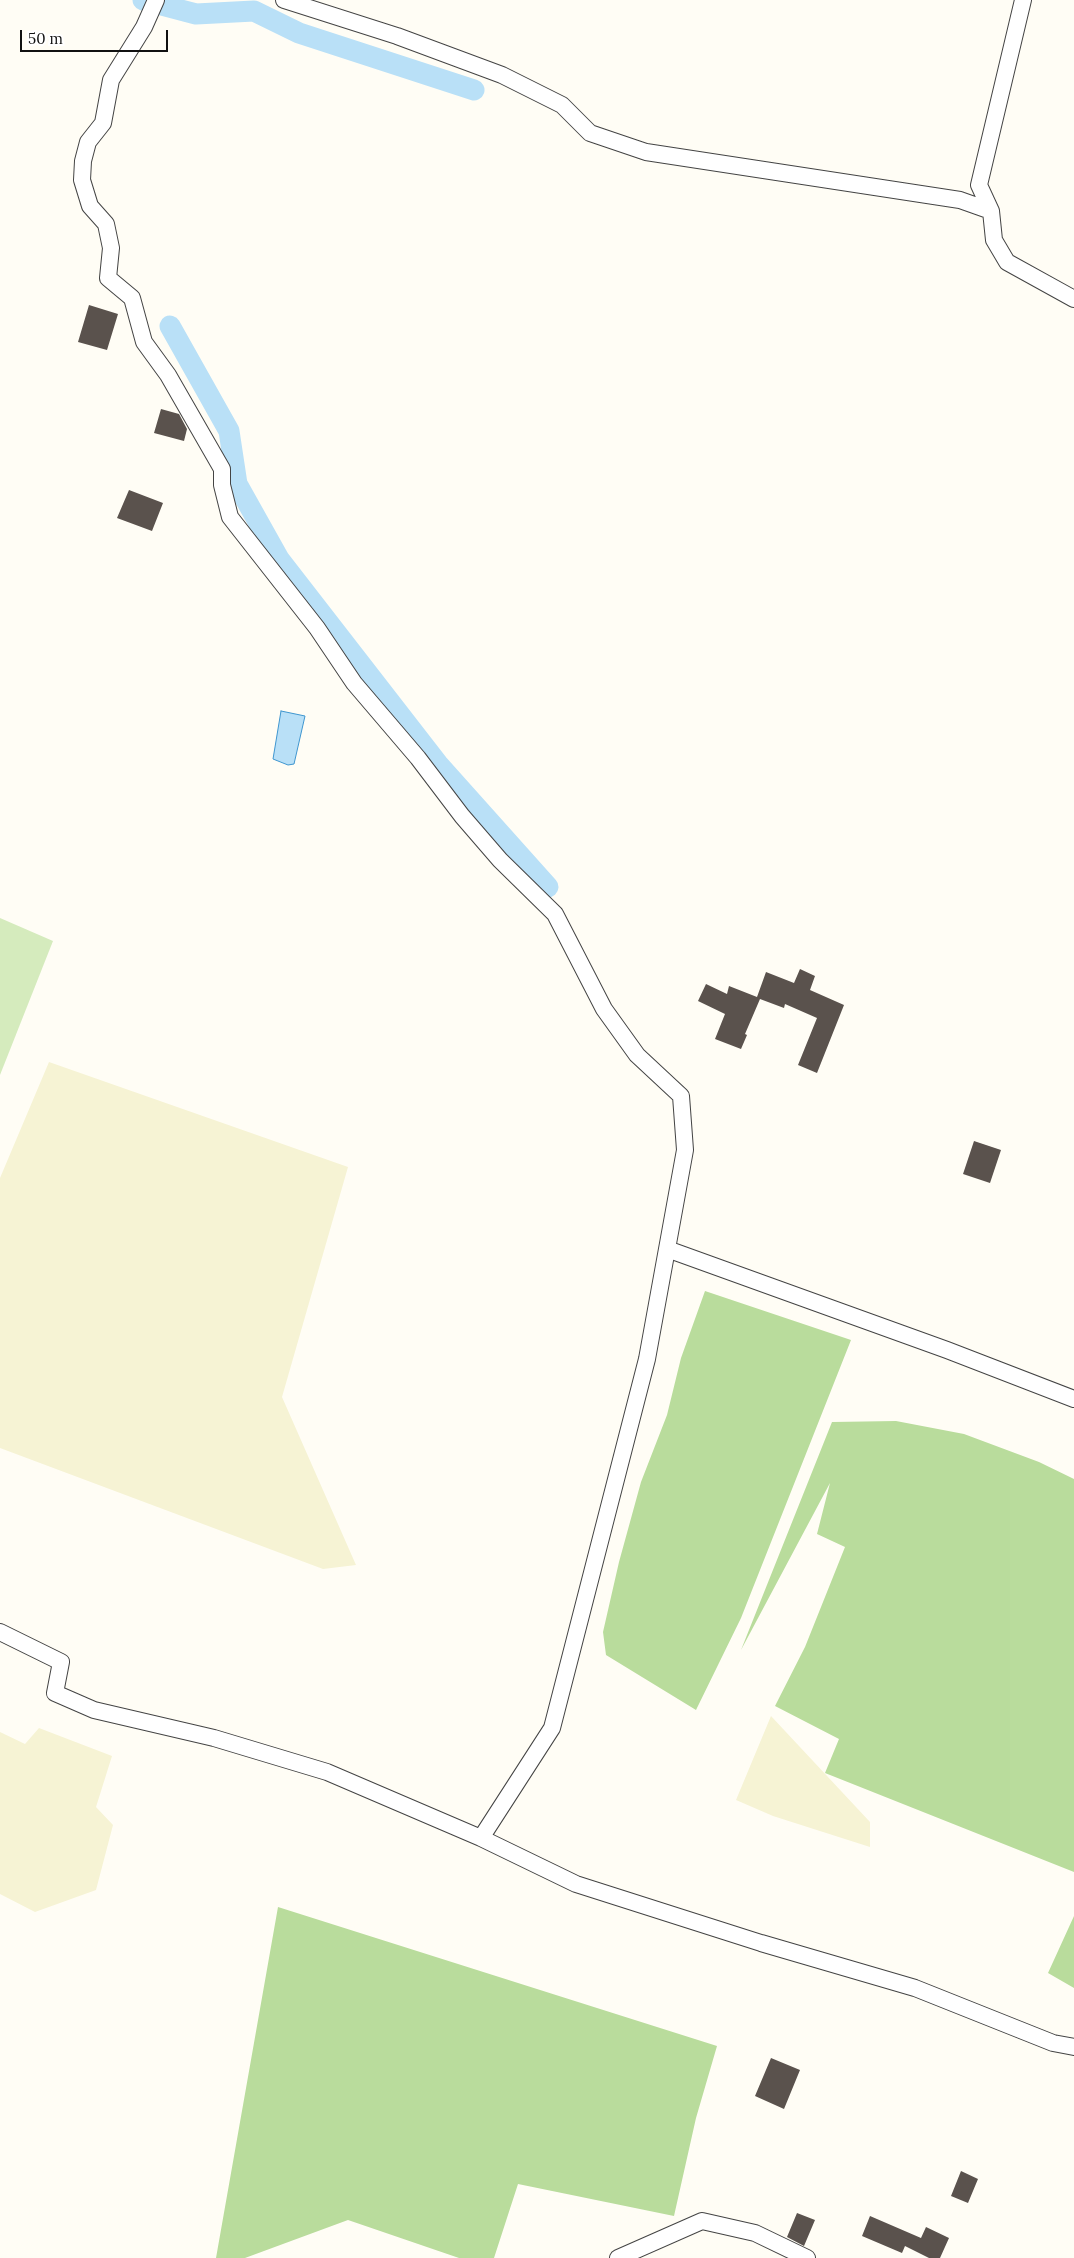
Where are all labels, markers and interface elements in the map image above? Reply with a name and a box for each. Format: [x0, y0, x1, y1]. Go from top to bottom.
scale bar [22, 20, 170, 52]
text: 50 m [28, 29, 63, 48]

